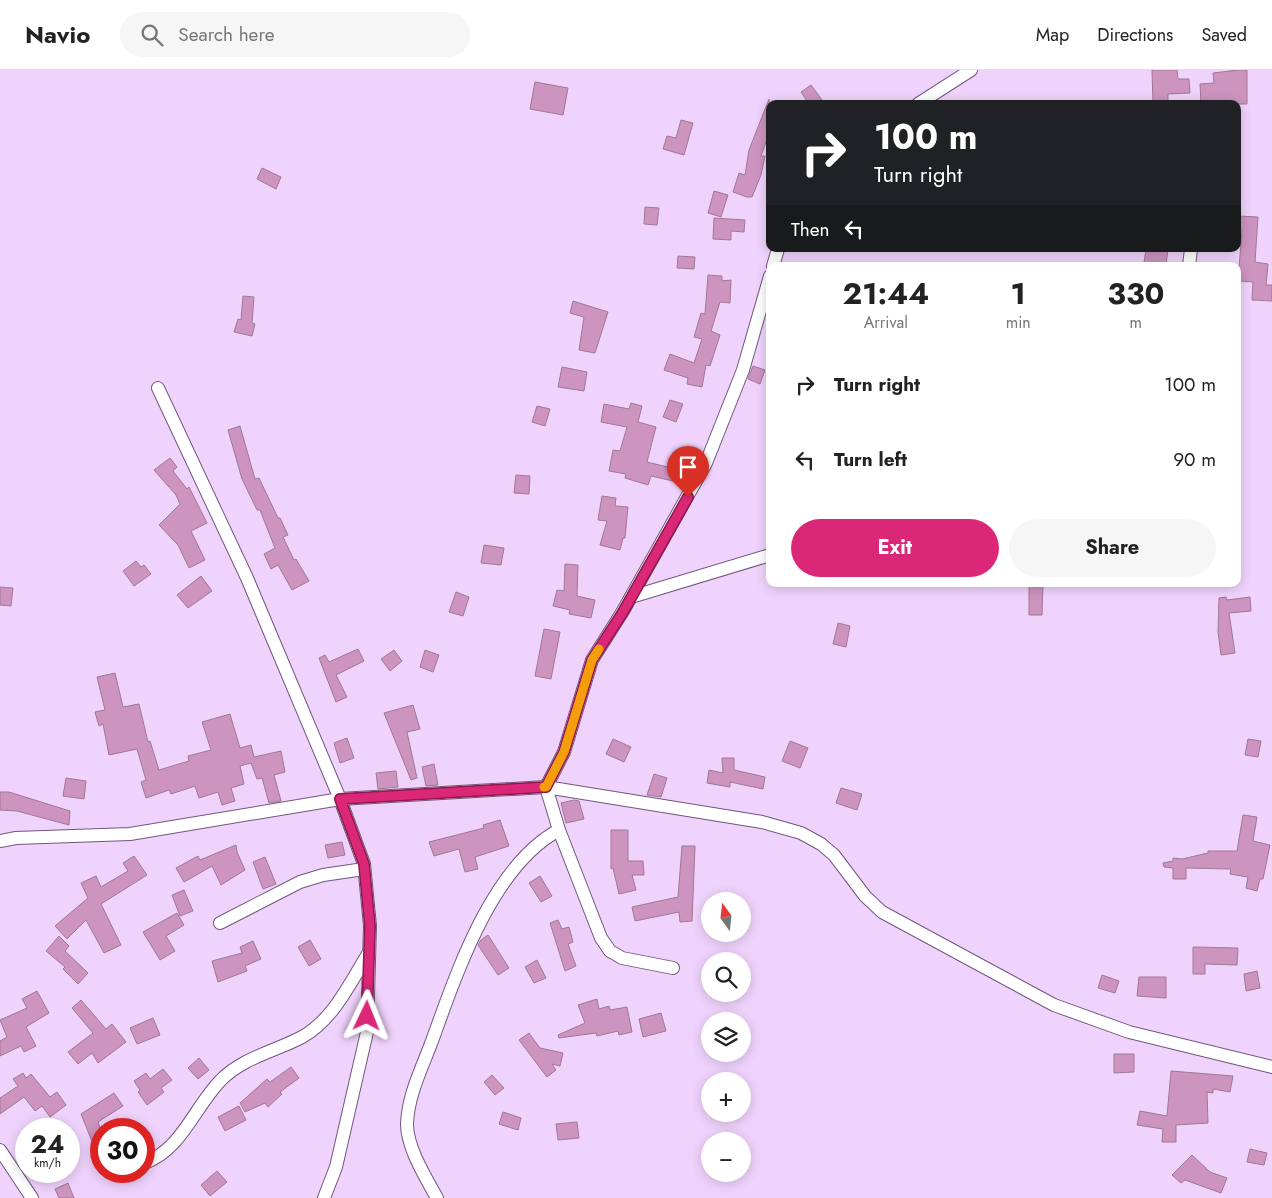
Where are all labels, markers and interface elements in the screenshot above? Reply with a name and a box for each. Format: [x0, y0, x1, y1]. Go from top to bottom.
search box [120, 12, 470, 57]
text: Navio [25, 17, 90, 52]
icon: search [138, 21, 166, 49]
text: Search here [178, 21, 274, 48]
text: Map [1036, 22, 1069, 48]
text: Directions [1097, 22, 1173, 48]
text: Saved [1201, 22, 1247, 48]
text: 100 m [874, 112, 977, 162]
icon: right [791, 120, 856, 185]
text: Turn right [874, 158, 962, 190]
icon: left [840, 215, 868, 243]
text: Then [791, 216, 830, 243]
text: 21:44 [843, 272, 929, 315]
text: 1 [1011, 272, 1026, 315]
text: 330 [1107, 272, 1164, 315]
text: Arrival [864, 311, 908, 334]
text: min [1006, 311, 1031, 334]
text: m [1130, 311, 1142, 334]
icon: right [791, 371, 819, 399]
text: Turn right [834, 371, 920, 398]
text: 100 m [1164, 371, 1216, 398]
pin [667, 446, 709, 497]
icon: left [791, 446, 819, 474]
text: Turn left [834, 446, 907, 473]
text: 90 m [1173, 446, 1216, 473]
icon: arrive [674, 453, 702, 481]
button: Exit [791, 519, 999, 577]
button: Share [1009, 519, 1216, 577]
north arrow [701, 892, 751, 942]
map controls [701, 892, 751, 1182]
button: search [701, 952, 751, 1002]
position arrow [340, 989, 392, 1041]
button: layers [701, 1012, 751, 1062]
button: + [701, 1072, 751, 1122]
speed limit sign: 30 [90, 1118, 155, 1183]
text: 24 [31, 1126, 64, 1162]
button: − [701, 1132, 751, 1182]
text: km/h [34, 1154, 61, 1172]

